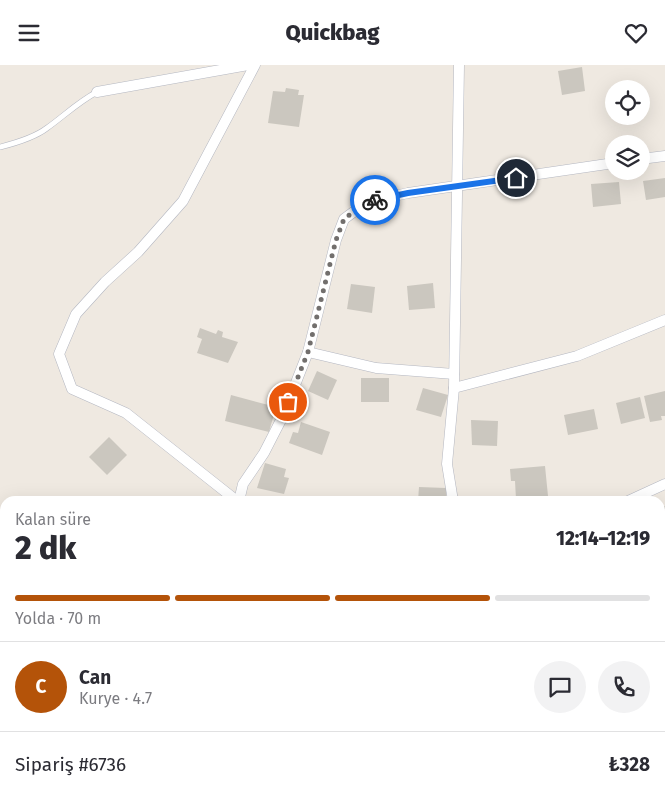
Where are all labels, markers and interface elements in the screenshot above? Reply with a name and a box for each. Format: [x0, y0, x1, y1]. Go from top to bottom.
icon: menu [15, 19, 43, 47]
text: Quickbag [285, 19, 380, 46]
icon: heart [622, 19, 650, 47]
map controls [605, 80, 650, 180]
button: locate [605, 80, 650, 125]
button: layers [605, 135, 650, 180]
pin [495, 157, 537, 199]
icon: home [502, 164, 530, 192]
courier [350, 175, 400, 225]
icon: bike [361, 186, 389, 214]
pin [267, 381, 309, 423]
icon: bag [274, 388, 302, 416]
text: Kalan süre [15, 510, 91, 529]
text: 12:14–12:19 [556, 527, 650, 550]
text: 2 dk [15, 529, 76, 567]
text: Yolda · 70 m [15, 609, 101, 628]
button: chat [534, 661, 586, 713]
button: phone [598, 661, 650, 713]
text: Can [79, 666, 111, 689]
text: C [36, 675, 46, 698]
text: Kurye · 4.7 [79, 689, 152, 708]
text: Sipariş #6736 [15, 753, 126, 776]
text: ₺328 [609, 753, 650, 776]

